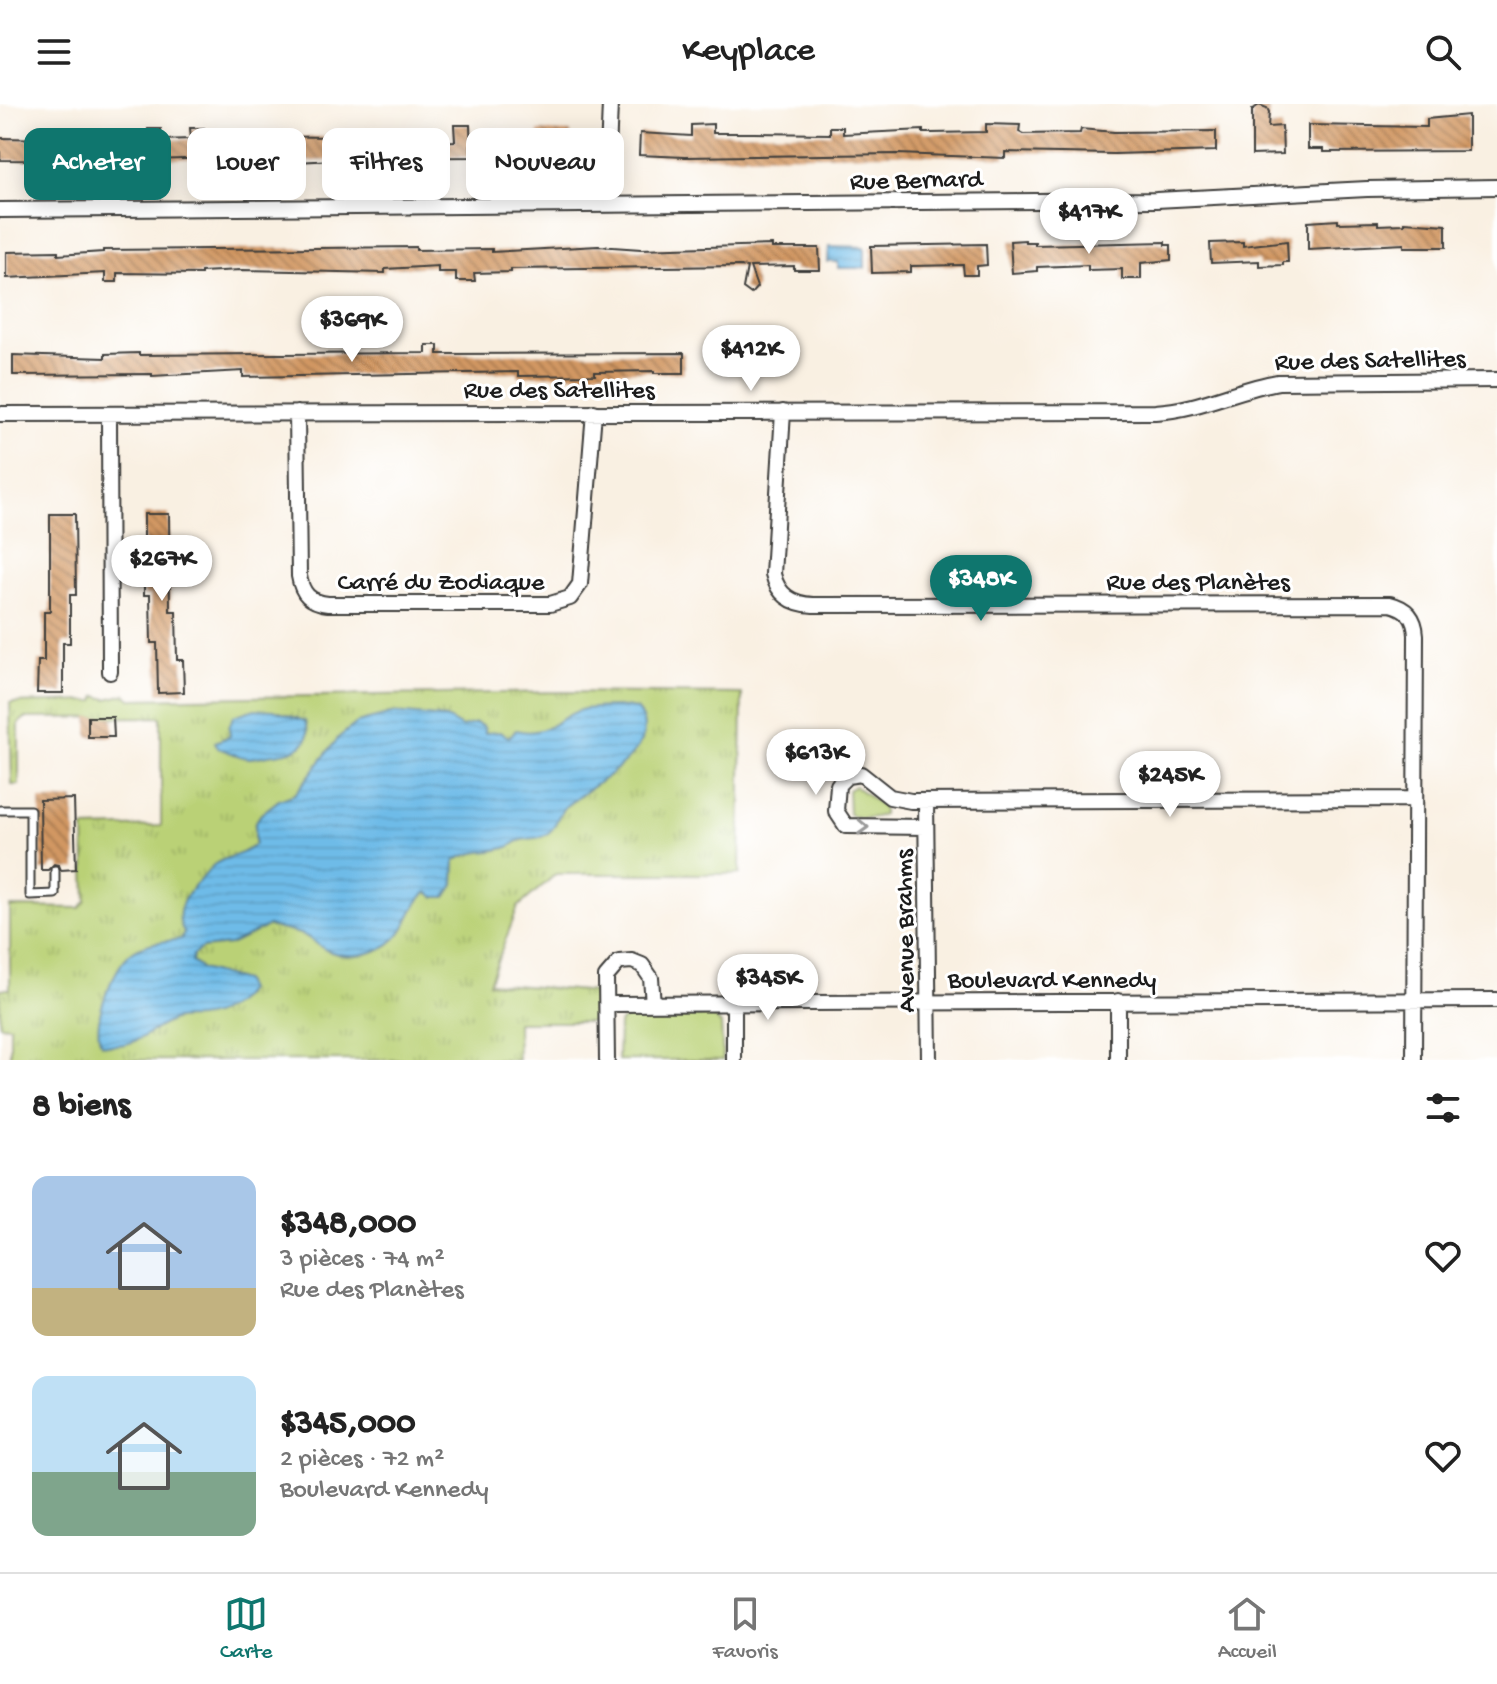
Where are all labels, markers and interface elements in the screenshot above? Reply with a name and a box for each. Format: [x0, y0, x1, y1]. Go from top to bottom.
icon: menu [32, 30, 76, 74]
icon: search [1421, 30, 1465, 74]
text: Keyplace [682, 31, 815, 74]
chip: Acheter [24, 128, 171, 200]
chip: Louer [187, 128, 306, 200]
chip: Filtres [322, 128, 450, 200]
chip: Nouveau [466, 128, 624, 200]
street label: Rue Bernard [850, 166, 984, 199]
pin: $417K [1033, 188, 1145, 256]
text: $417K [1058, 198, 1120, 229]
pin: $369K [296, 296, 408, 364]
text: $369K [319, 306, 385, 337]
pin: $412K [695, 325, 807, 393]
text: $412K [720, 335, 782, 366]
street label: Rue des Satellites [1274, 345, 1467, 380]
street label: Rue des Satellites [463, 377, 656, 408]
pin: $267K [106, 535, 218, 603]
text: $267K [129, 545, 195, 576]
pin: $348K [925, 555, 1037, 623]
text: $348K [948, 565, 1014, 596]
street label: Carré du Zodiaque [338, 569, 545, 600]
street label: Rue des Planètes [1106, 569, 1291, 600]
pin: $613K [760, 729, 872, 797]
text: $613K [784, 739, 848, 770]
pin: $245K [1114, 751, 1226, 819]
text: $245K [1138, 761, 1202, 792]
one-way arrow [857, 818, 870, 835]
street label: Avenue Brahms [891, 848, 924, 1013]
pin: $345K [712, 954, 824, 1022]
text: $345K [735, 964, 801, 995]
street label: Boulevard Kennedy [947, 967, 1156, 998]
icon: filters [1421, 1086, 1465, 1130]
text: 8 biens [32, 1088, 130, 1128]
text: $348,000 [280, 1205, 416, 1245]
icon: home [96, 1208, 192, 1304]
icon: heart [1421, 1234, 1465, 1278]
text: 3 pièces · 74 m² [280, 1245, 445, 1276]
text: Rue des Planètes [280, 1276, 464, 1307]
text: $345,000 [280, 1405, 416, 1445]
icon: home [96, 1408, 192, 1504]
icon: heart [1421, 1434, 1465, 1478]
text: 2 pièces · 72 m² [280, 1445, 444, 1476]
text: Boulevard Kennedy [280, 1476, 489, 1507]
tab: Carte [220, 1592, 272, 1666]
tab: Favoris [712, 1592, 778, 1666]
tab: Accueil [1218, 1592, 1277, 1666]

